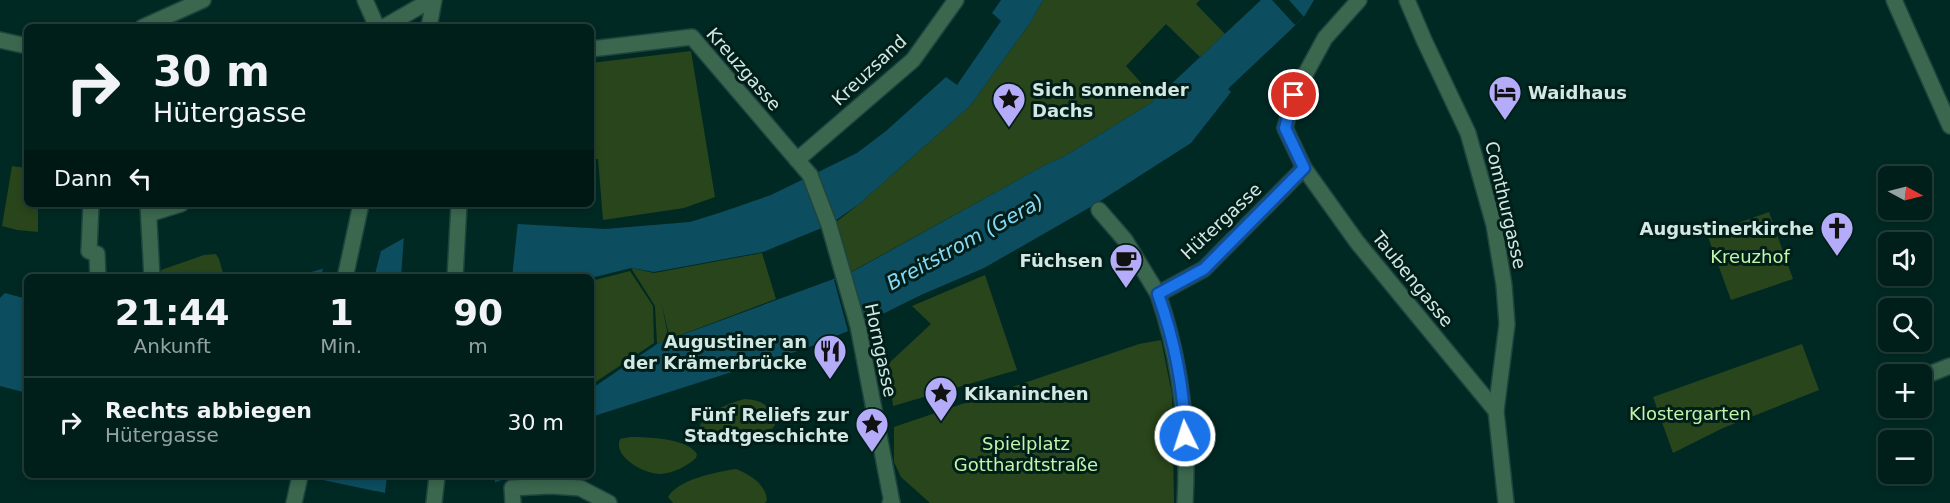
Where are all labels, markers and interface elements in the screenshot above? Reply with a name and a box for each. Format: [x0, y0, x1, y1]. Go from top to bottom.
street label: Kreuzgasse [702, 23, 786, 115]
street label: Kreuzsand [827, 30, 911, 110]
text: 30 m [153, 47, 270, 96]
icon: right [54, 48, 132, 126]
pin [1268, 69, 1319, 120]
hotel icon: Waidhaus [1487, 74, 1523, 121]
icon: arrive [1277, 78, 1310, 111]
place label: Sich sonnender Dachs [1032, 79, 1189, 121]
place icon: Sich sonnender Dachs [991, 81, 1027, 128]
place label: Waidhaus [1528, 82, 1627, 103]
text: Hütergasse [153, 97, 307, 128]
street label: Comthurgasse [1481, 139, 1531, 271]
icon: left [124, 162, 157, 195]
text: Dann [54, 166, 112, 191]
north arrow [1878, 166, 1932, 220]
map controls [1878, 166, 1932, 484]
street label: Hütergasse [1176, 178, 1266, 264]
water label: Breitstrom (Gera) [882, 189, 1048, 295]
church icon: Augustinerkirche [1819, 210, 1855, 257]
place label: Augustinerkirche [1639, 218, 1814, 239]
street label: Taubengasse [1368, 226, 1458, 331]
button: sound [1878, 232, 1932, 286]
cafe icon: Füchsen [1108, 242, 1144, 289]
park label: Kreuzhof [1710, 246, 1790, 267]
place label: Füchsen [1020, 250, 1103, 271]
text: 21:44 [115, 292, 229, 333]
text: 1 [329, 292, 354, 333]
text: 90 [453, 292, 503, 333]
button: search [1878, 298, 1932, 352]
street label: Horngasse [861, 301, 901, 399]
place label: Augustiner an der Krämerbrücke [623, 331, 807, 373]
restaurant icon: Augustiner an der Krämerbrücke [812, 333, 848, 380]
text: Ankunft [134, 334, 211, 358]
text: Min. [320, 334, 362, 358]
text: m [468, 334, 488, 358]
button: + [1878, 364, 1932, 418]
place icon: Kikaninchen [923, 375, 959, 422]
place label: Kikaninchen [964, 383, 1089, 404]
text: Rechts abbiegen [105, 398, 312, 423]
park label: Klostergarten [1629, 403, 1751, 424]
place label: Fünf Reliefs zur Stadtgeschichte [684, 404, 849, 446]
position arrow [1153, 404, 1217, 468]
icon: right [54, 406, 87, 439]
place icon: Fünf Reliefs zur Stadtgeschichte [854, 406, 890, 453]
text: 30 m [508, 410, 564, 435]
text: Hütergasse [105, 423, 219, 447]
button: − [1878, 430, 1932, 484]
park label: Spielplatz Gotthardtstraße [954, 433, 1098, 475]

